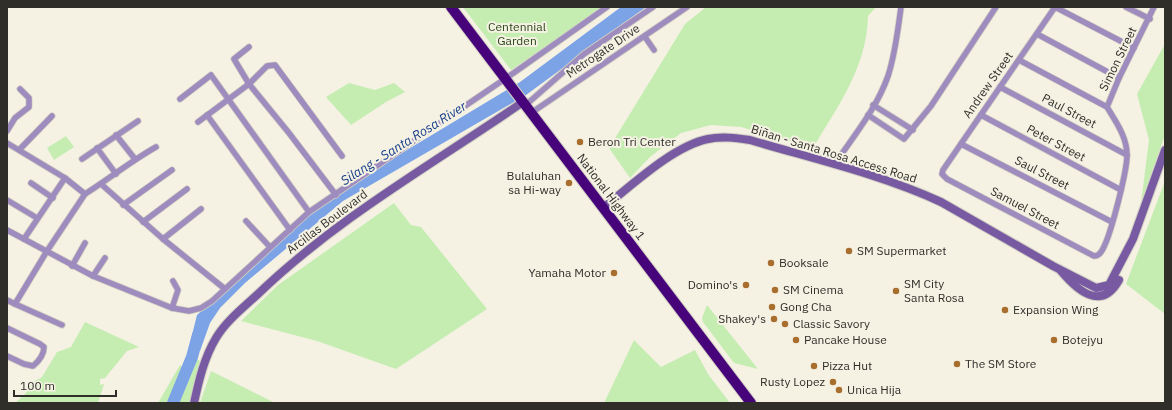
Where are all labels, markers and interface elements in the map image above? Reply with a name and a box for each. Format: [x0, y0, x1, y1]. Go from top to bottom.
park label: Centennial Garden [488, 19, 546, 48]
street label: Metrogate Drive [563, 20, 643, 81]
street label: Simon Street [1096, 24, 1140, 93]
street label: Andrew Street [959, 49, 1016, 121]
street label: Paul Street [1039, 90, 1099, 131]
water label: Silang - Santa Rosa River [337, 97, 470, 189]
street label: Biñan - Santa Rosa Access Road [749, 121, 919, 186]
street label: Peter Street [1024, 121, 1088, 164]
place label: Beron Tri Center [588, 134, 676, 149]
marker: Beron Tri Center [575, 137, 585, 147]
street label: National Highway 1 [574, 151, 649, 243]
street label: Saul Street [1012, 152, 1072, 193]
place label: Bulaluhan sa Hi-way [507, 168, 561, 197]
marker: Bulaluhan sa Hi-way [564, 178, 574, 188]
street label: Samuel Street [988, 183, 1062, 232]
street label: Arcillas Boulevard [283, 186, 370, 257]
place label: SM Supermarket [857, 243, 947, 258]
marker: SM Supermarket [844, 246, 854, 256]
place label: Booksale [779, 255, 829, 270]
marker: Booksale [766, 258, 776, 268]
place label: Yamaha Motor [528, 265, 607, 280]
marker: Yamaha Motor [609, 268, 619, 278]
place label: SM City Santa Rosa [904, 276, 965, 305]
place label: Domino's [688, 277, 738, 292]
marker: Domino's [741, 280, 751, 290]
place label: SM Cinema [783, 282, 844, 297]
marker: SM Cinema [770, 285, 780, 295]
marker: SM City Santa Rosa [891, 286, 901, 296]
place label: Gong Cha [780, 299, 832, 314]
marker: Gong Cha [767, 302, 777, 312]
place label: Expansion Wing [1013, 302, 1099, 317]
marker: Expansion Wing [1000, 305, 1010, 315]
place label: Shakey's [718, 311, 766, 326]
marker: Shakey's [769, 314, 779, 324]
place label: Classic Savory [793, 316, 870, 331]
marker: Classic Savory [780, 319, 790, 329]
place label: Pancake House [804, 332, 887, 347]
place label: Botejyu [1062, 332, 1103, 347]
marker: Pancake House [791, 335, 801, 345]
marker: Botejyu [1049, 335, 1059, 345]
place label: The SM Store [965, 356, 1037, 371]
place label: Pizza Hut [822, 358, 872, 373]
marker: The SM Store [952, 359, 962, 369]
marker: Pizza Hut [809, 361, 819, 371]
scale bar [14, 372, 116, 398]
place label: Rusty Lopez [760, 374, 825, 389]
marker: Rusty Lopez [828, 377, 838, 387]
text: 100 m [20, 378, 55, 393]
place label: Unica Hija [847, 382, 902, 397]
marker: Unica Hija [834, 385, 844, 395]

